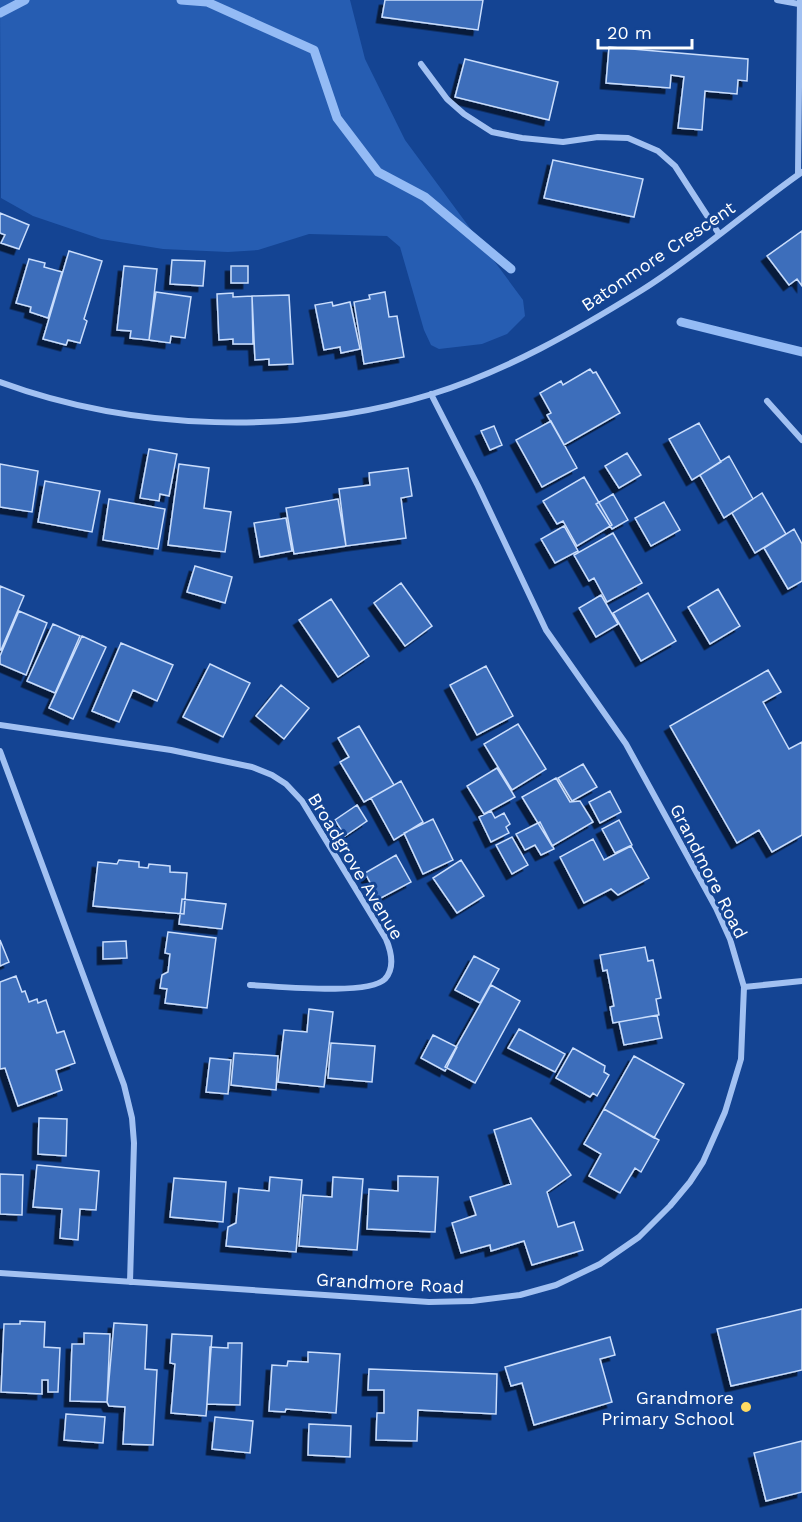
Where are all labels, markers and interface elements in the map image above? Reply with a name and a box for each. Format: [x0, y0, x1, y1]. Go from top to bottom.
scale bar [598, 12, 692, 50]
text: 20 m [607, 22, 652, 43]
street label: Batonmore Crescent [577, 196, 739, 315]
street label: Broadgrove Avenue [304, 789, 408, 943]
street label: Grandmore Road [666, 800, 752, 942]
street label: Grandmore Road [315, 1269, 465, 1297]
place label: Grandmore Primary School [601, 1387, 734, 1429]
marker: Grandmore Primary School [739, 1400, 753, 1414]

